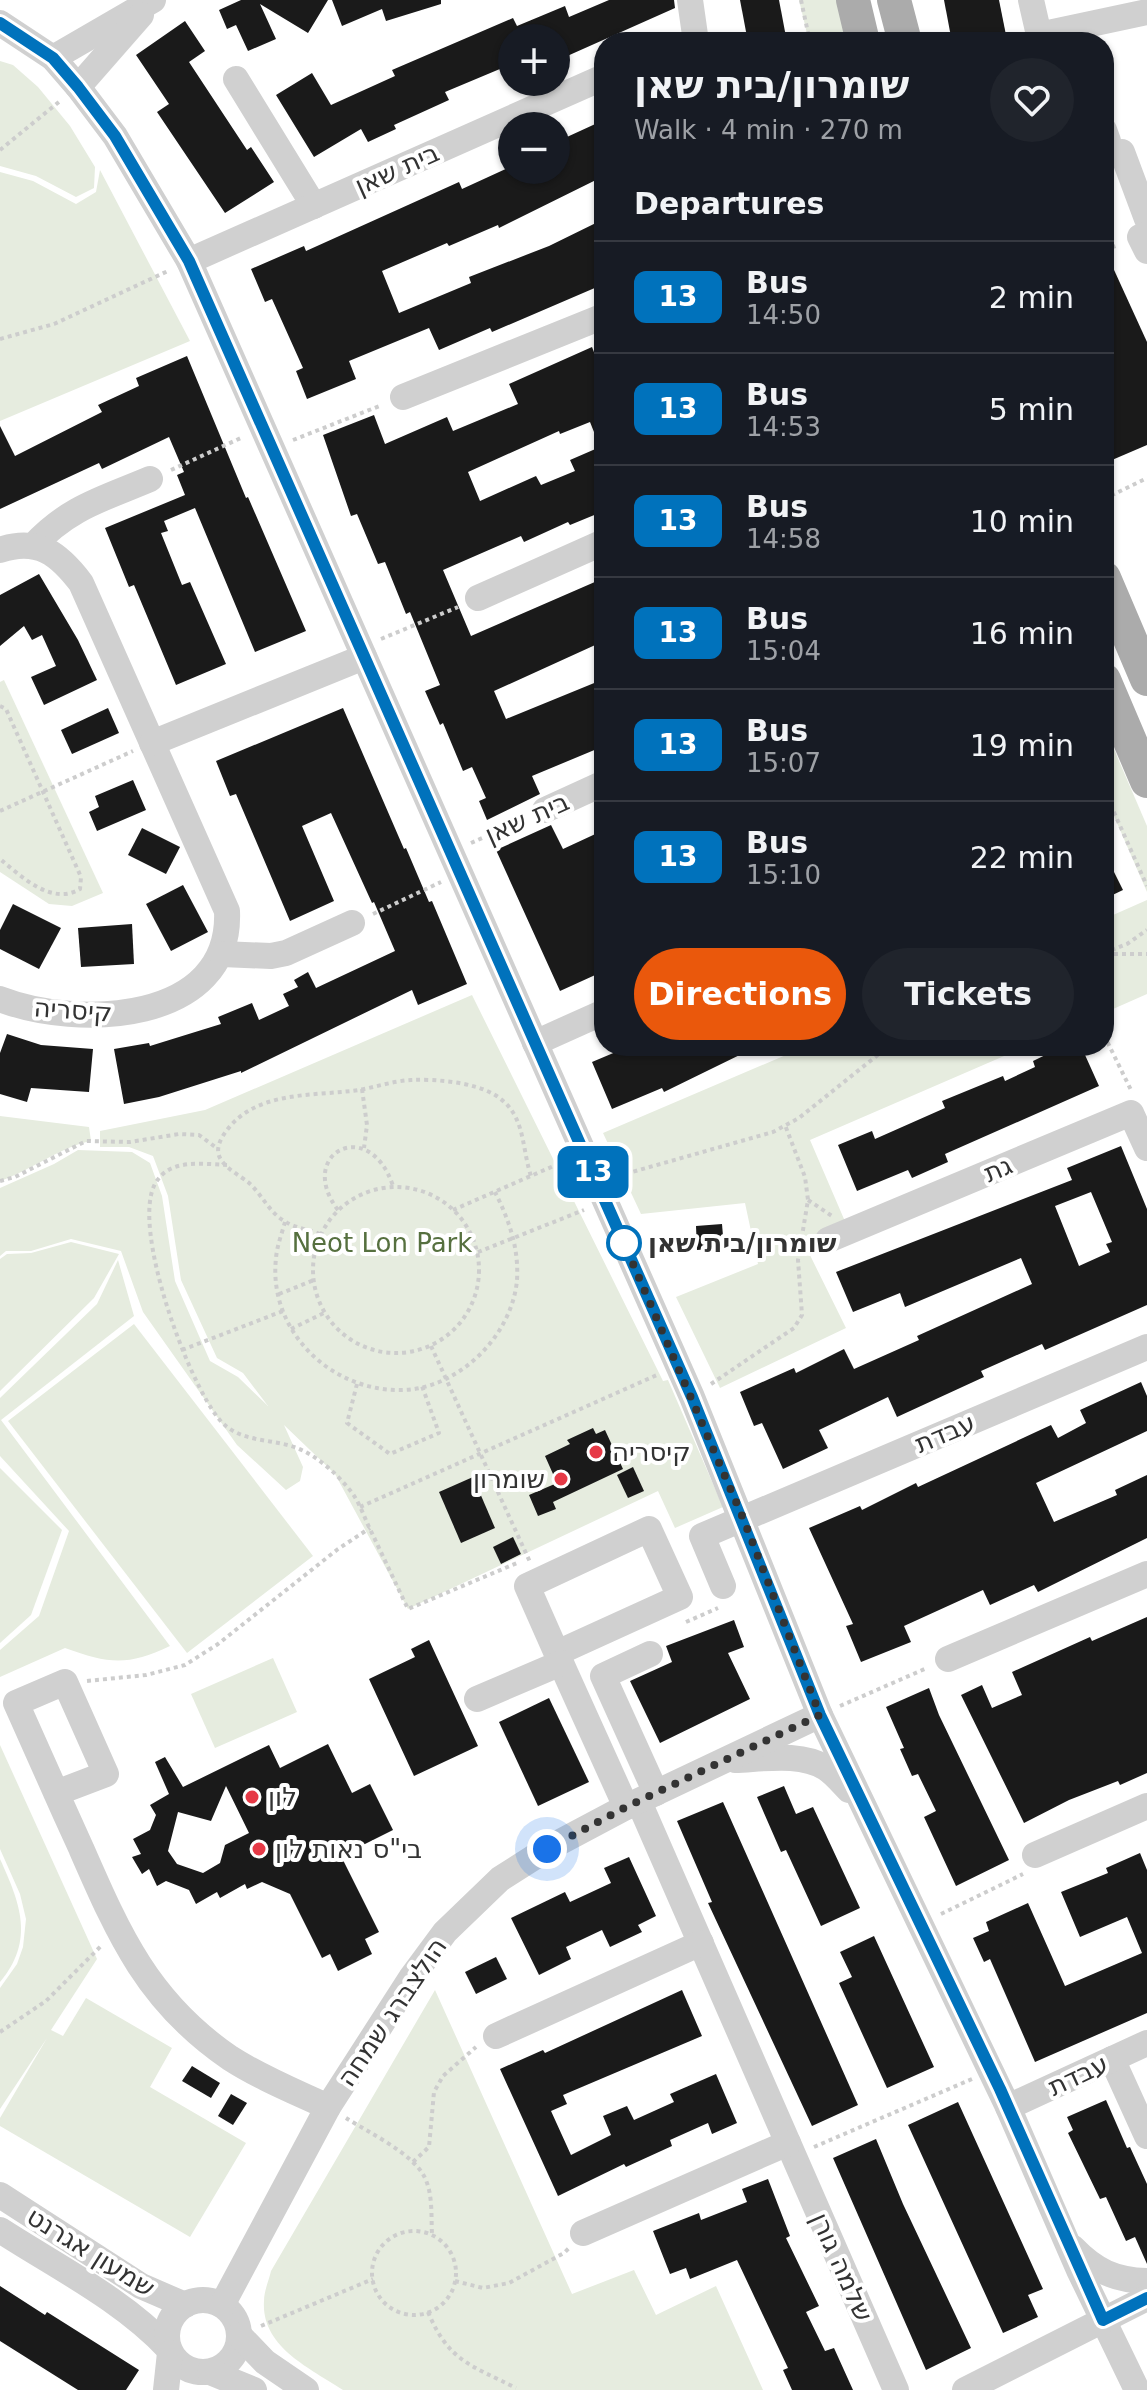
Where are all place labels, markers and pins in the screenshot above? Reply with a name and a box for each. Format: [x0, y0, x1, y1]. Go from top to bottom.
marker: שומרון/בית שאן [607, 1226, 641, 1260]
place label: שומרון/בית שאן [648, 1228, 837, 1258]
place label: קיסריה [612, 1437, 691, 1467]
marker: קיסריה [587, 1443, 605, 1461]
place label: שומרון [473, 1464, 545, 1494]
marker: שומרון [552, 1470, 570, 1488]
place label: לון [268, 1782, 297, 1812]
marker: לון [243, 1788, 261, 1806]
place label: בי"ס נאות לון [275, 1834, 422, 1864]
marker: בי"ס נאות לון [250, 1840, 268, 1858]

